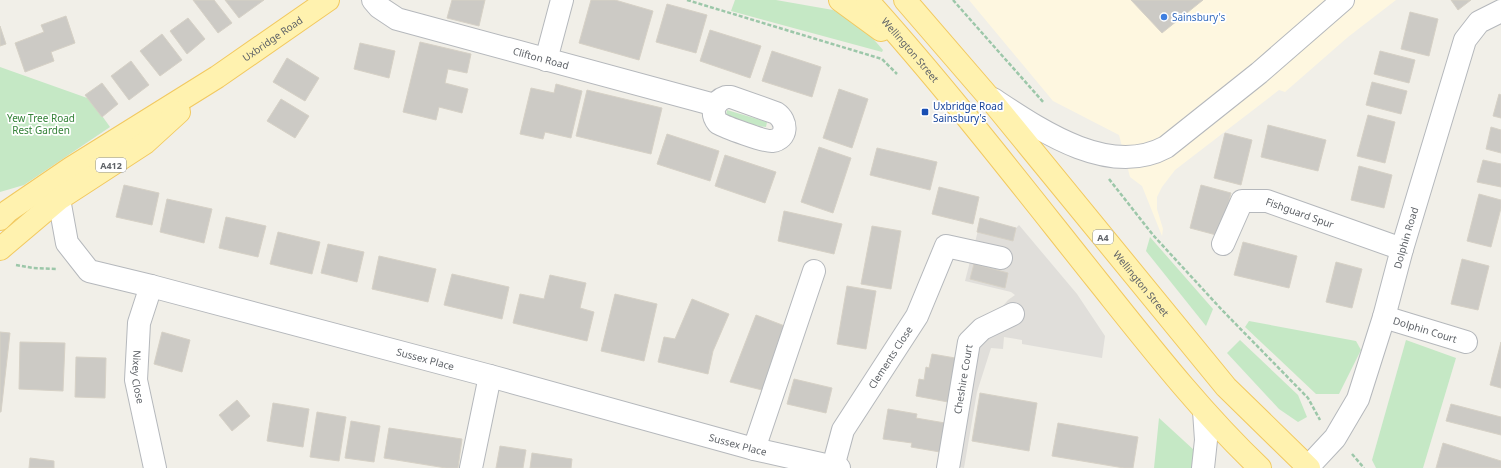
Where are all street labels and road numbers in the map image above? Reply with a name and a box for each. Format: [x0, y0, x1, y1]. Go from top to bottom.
street label: Uxbridge Road [240, 13, 305, 64]
street label: Wellington Street [879, 14, 942, 85]
street label: Clifton Road [511, 44, 571, 72]
road number: A412 [96, 158, 126, 172]
street label: Fishguard Spur [1264, 194, 1336, 231]
street label: Dolphin Road [1390, 205, 1421, 270]
road number: A4 [1093, 230, 1113, 244]
street label: Wellington Street [1110, 248, 1173, 320]
street label: Dolphin Court [1392, 313, 1459, 346]
street label: Clements Close [865, 323, 916, 391]
street label: Cheshire Court [950, 343, 976, 415]
street label: Sussex Place [395, 344, 456, 373]
street label: Nixey Close [129, 350, 148, 405]
street label: Sussex Place [707, 430, 768, 459]

